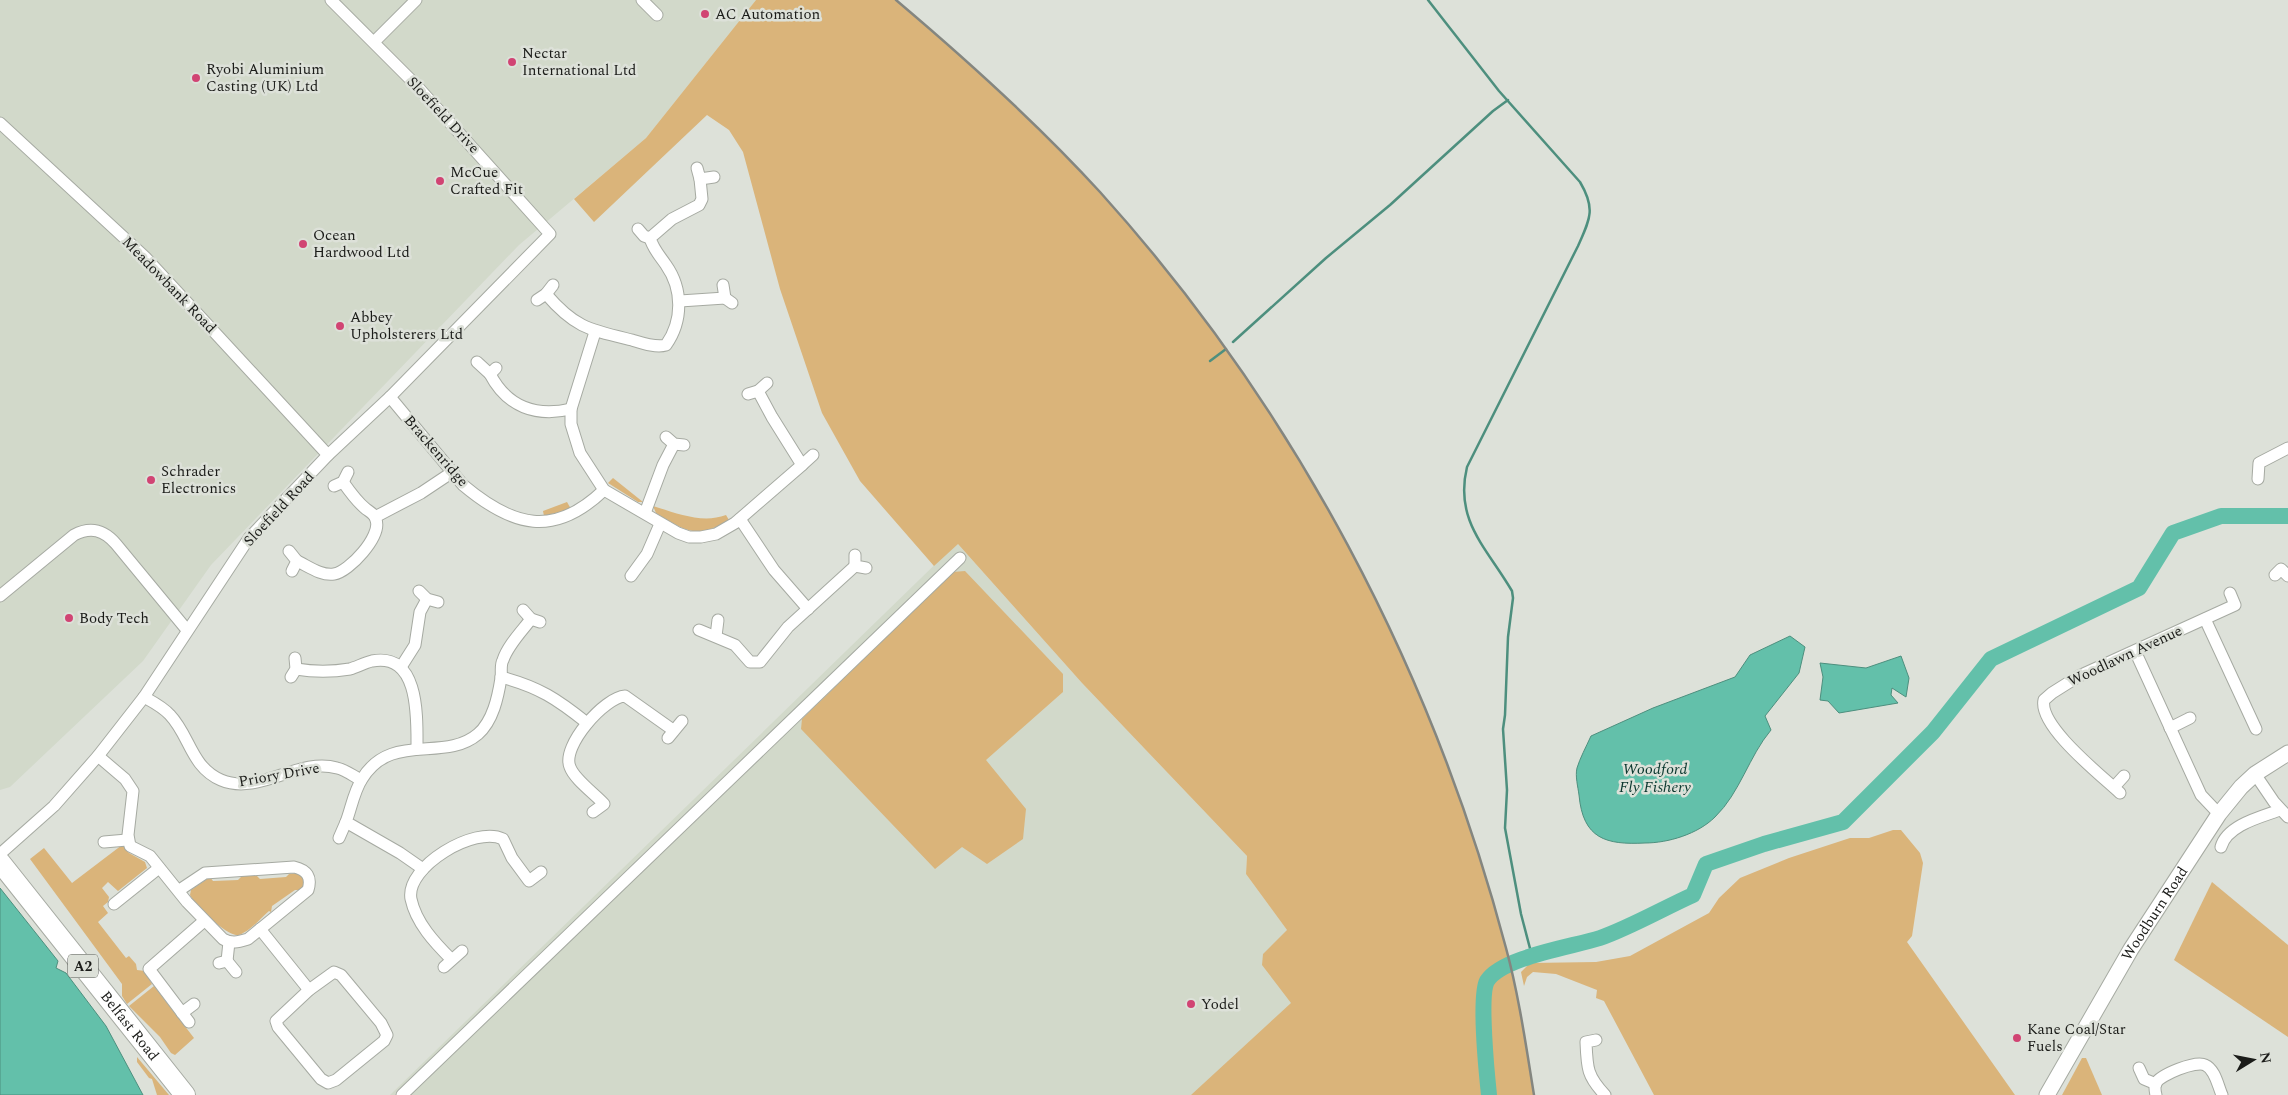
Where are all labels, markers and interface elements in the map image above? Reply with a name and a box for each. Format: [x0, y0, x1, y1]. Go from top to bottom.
place label: AC Automation [715, 3, 820, 26]
marker: AC Automation [699, 8, 711, 20]
place label: Nectar International Ltd [522, 42, 636, 82]
marker: Nectar International Ltd [506, 56, 518, 68]
place label: Ryobi Aluminium Casting (UK) Ltd [206, 58, 324, 98]
street label: Sloefield Drive [401, 71, 485, 159]
marker: Ryobi Aluminium Casting (UK) Ltd [190, 72, 202, 84]
place label: McCue Crafted Fit [450, 161, 523, 201]
marker: McCue Crafted Fit [434, 175, 446, 187]
place label: Ocean Hardwood Ltd [313, 224, 410, 264]
street label: Meadowbank Road [117, 231, 221, 339]
marker: Ocean Hardwood Ltd [297, 238, 309, 250]
place label: Abbey Upholsterers Ltd [350, 306, 463, 346]
marker: Abbey Upholsterers Ltd [334, 320, 346, 332]
street label: Brackenridge [398, 410, 474, 492]
place label: Schrader Electronics [161, 460, 236, 500]
street label: Sloefield Road [238, 466, 320, 552]
marker: Schrader Electronics [145, 474, 157, 486]
place label: Body Tech [79, 607, 149, 630]
marker: Body Tech [63, 612, 75, 624]
street label: Woodlawn Avenue [2064, 619, 2186, 693]
street label: Priory Drive [237, 757, 321, 793]
water label: Woodford Fly Fishery [1619, 757, 1691, 799]
street label: Woodburn Road [2115, 862, 2193, 965]
road number: A2 [68, 954, 98, 978]
street label: Belfast Road [95, 986, 165, 1066]
place label: Yodel [1201, 993, 1239, 1016]
marker: Yodel [1185, 998, 1197, 1010]
place label: Kane Coal/Star Fuels [2027, 1018, 2126, 1058]
marker: Kane Coal/Star Fuels [2011, 1032, 2023, 1044]
north arrow [2228, 1035, 2278, 1085]
text: N [2254, 1050, 2277, 1065]

